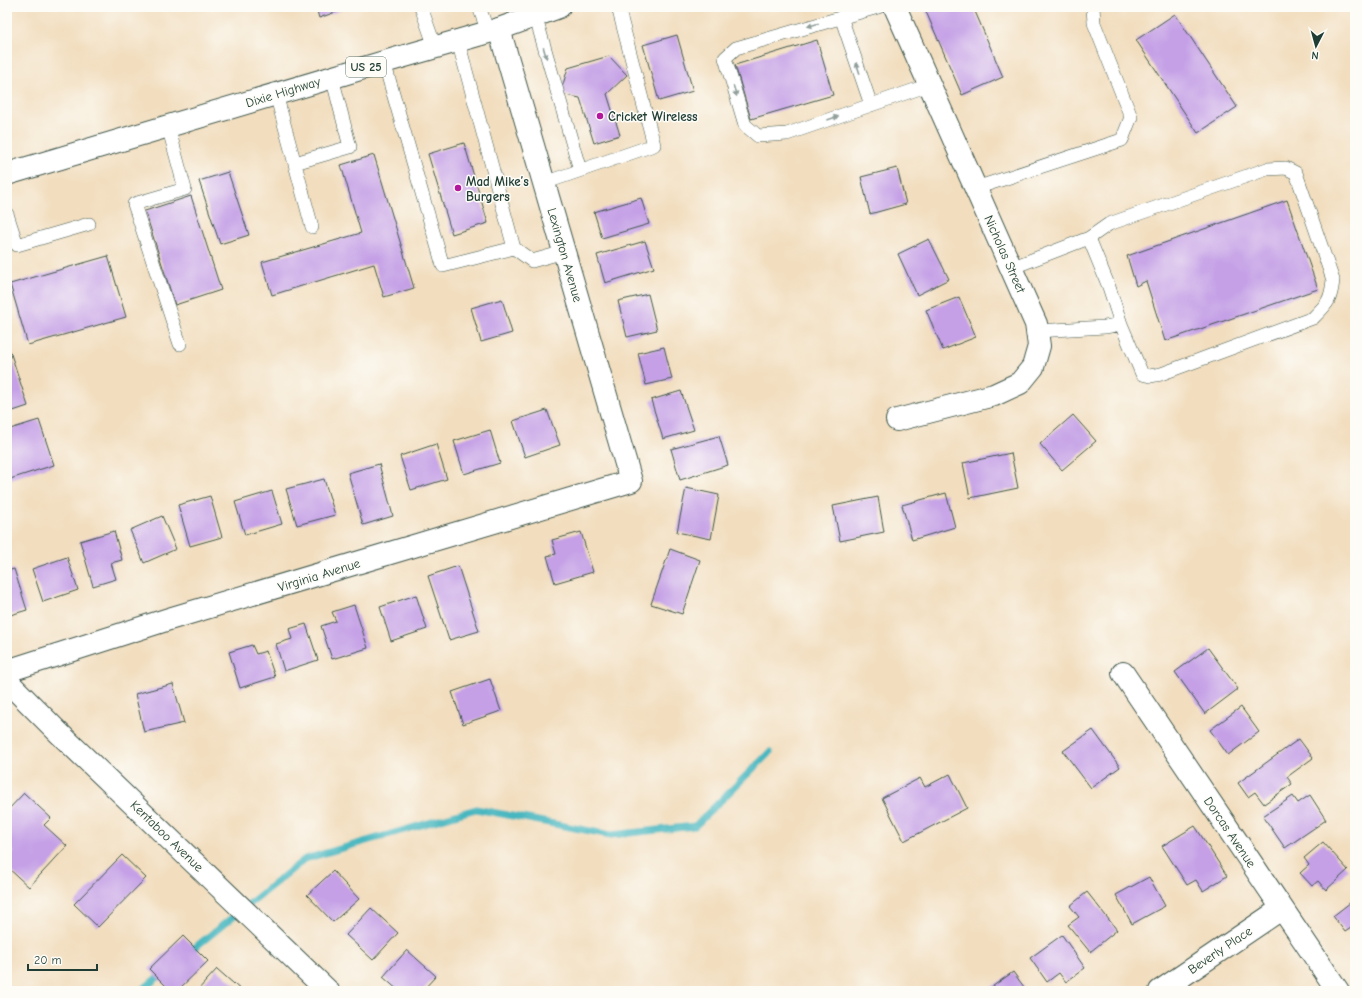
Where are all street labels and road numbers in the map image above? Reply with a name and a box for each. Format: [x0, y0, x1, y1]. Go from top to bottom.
road number: US 25 [346, 57, 386, 77]
street label: Dixie Highway [244, 73, 322, 110]
street label: Lexington Avenue [544, 206, 586, 304]
street label: Nicholas Street [981, 213, 1029, 296]
street label: Virginia Avenue [276, 555, 362, 595]
street label: Dorcas Avenue [1201, 794, 1259, 871]
street label: Kentaboo Avenue [127, 797, 207, 875]
street label: Beverly Place [1185, 923, 1255, 977]

